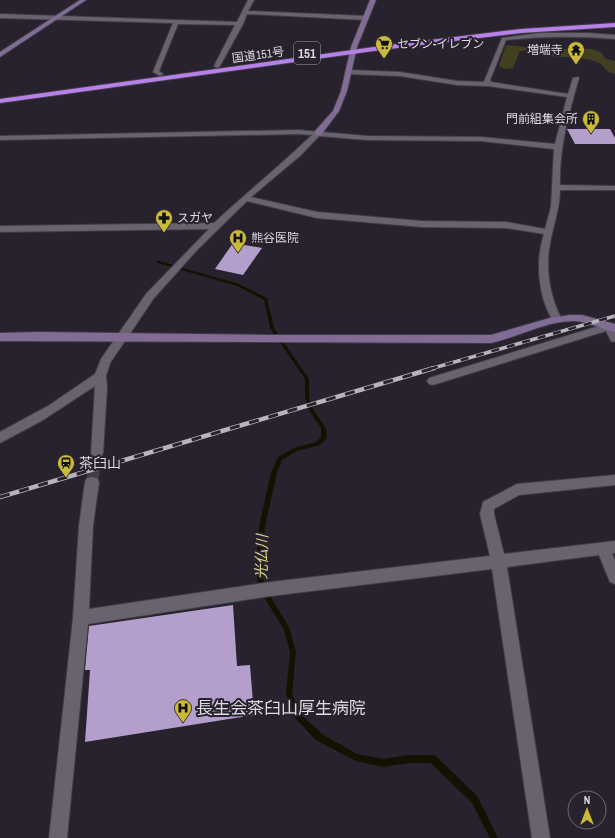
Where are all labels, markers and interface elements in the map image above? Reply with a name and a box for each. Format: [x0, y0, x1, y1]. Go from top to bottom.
supermarket icon: セブン-イレブン [374, 34, 394, 59]
place label: セブン-イレブン [397, 36, 484, 52]
temple icon: 増端寺 [566, 40, 586, 65]
road number: 151 [294, 42, 320, 64]
place label: 増端寺 [527, 42, 563, 58]
street label: 国道151号 [231, 43, 285, 67]
building icon: 門前組集会所 [581, 109, 601, 134]
place label: 門前組集会所 [506, 111, 578, 127]
pharmacy icon: スガヤ [154, 208, 174, 233]
place label: スガヤ [177, 210, 213, 226]
hospital icon: 熊谷医院 [228, 228, 248, 253]
place label: 熊谷医院 [251, 230, 299, 246]
station icon: 茶臼山 [56, 453, 76, 478]
place label: 茶臼山 [79, 454, 121, 472]
water label: 光仏川 [251, 532, 272, 580]
place label: 長生会茶臼山厚生病院 [196, 696, 366, 719]
hospital icon: 長生会茶臼山厚生病院 [173, 698, 193, 723]
north arrow [567, 790, 607, 830]
text: N [584, 793, 590, 807]

